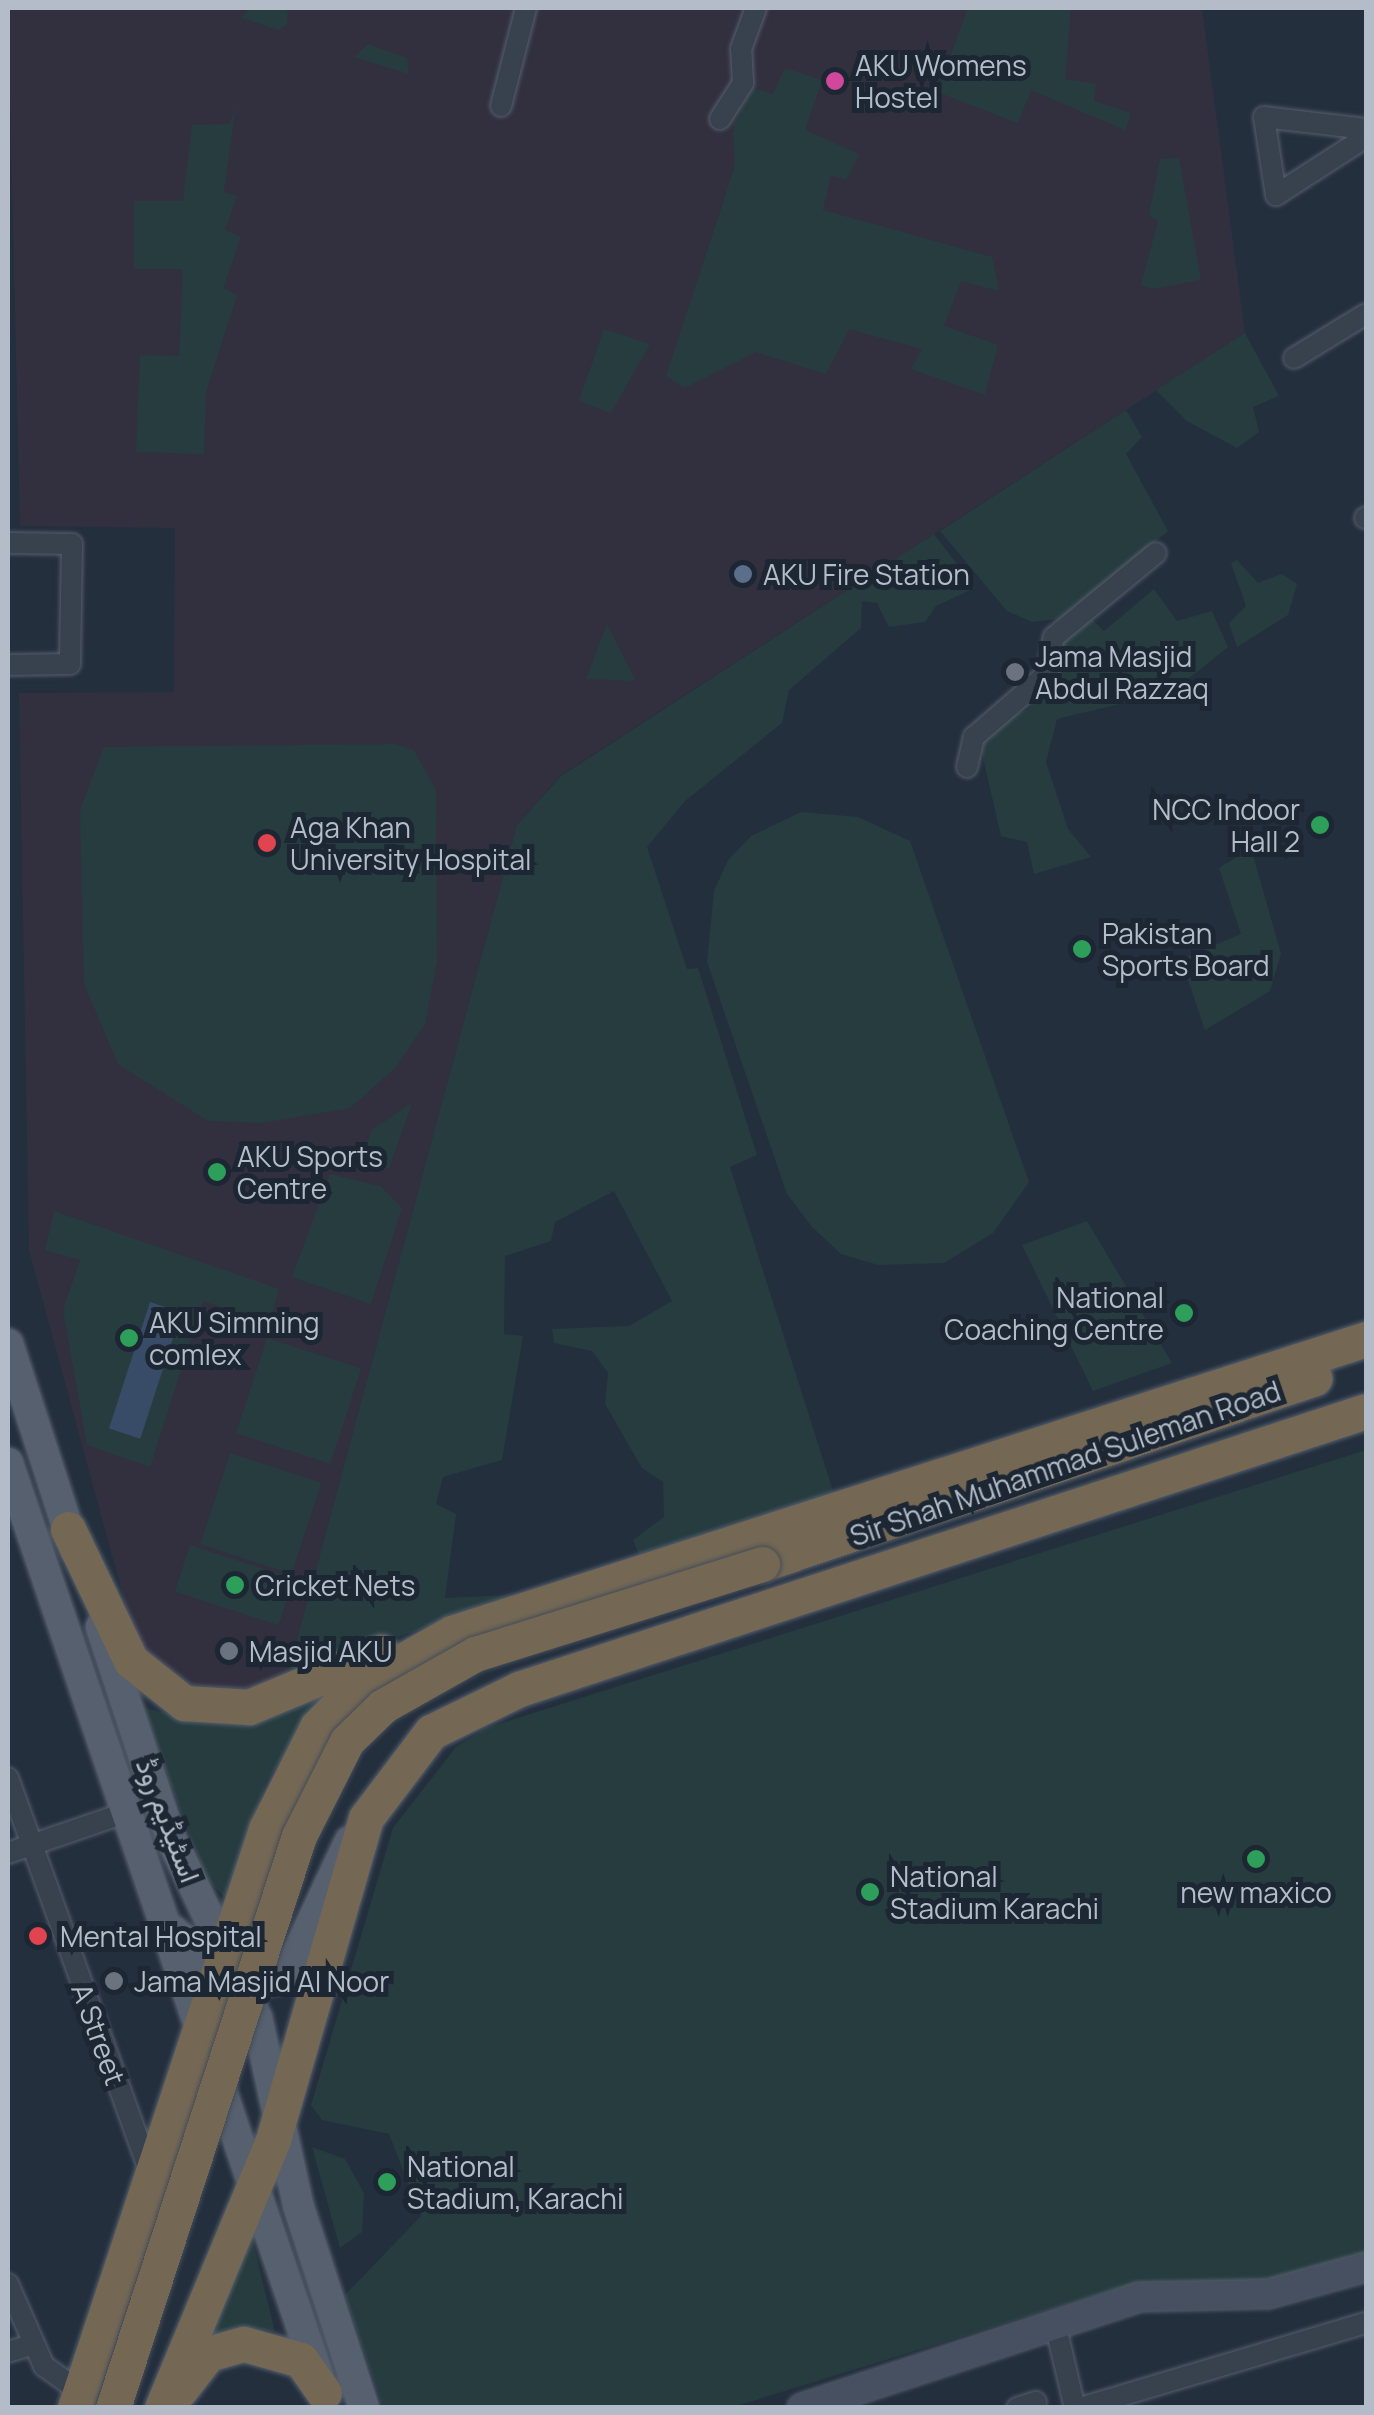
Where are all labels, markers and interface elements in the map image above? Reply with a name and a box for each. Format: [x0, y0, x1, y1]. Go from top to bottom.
place label: AKU Womens Hostel [855, 48, 1027, 114]
marker: AKU Womens Hostel [824, 70, 846, 92]
place label: AKU Fire Station [763, 557, 970, 591]
marker: AKU Fire Station [732, 563, 754, 585]
place label: Jama Masjid Abdul Razzaq [1035, 639, 1209, 705]
marker: Jama Masjid Abdul Razzaq [1004, 661, 1026, 683]
place label: NCC Indoor Hall 2 [1152, 792, 1300, 858]
place label: Aga Khan University Hospital [290, 810, 531, 876]
marker: NCC Indoor Hall 2 [1309, 814, 1331, 836]
marker: Aga Khan University Hospital [254, 830, 280, 856]
place label: Pakistan Sports Board [1102, 916, 1270, 982]
marker: Pakistan Sports Board [1071, 938, 1093, 960]
place label: AKU Sports Centre [237, 1139, 383, 1205]
marker: AKU Sports Centre [206, 1161, 228, 1183]
place label: National Coaching Centre [944, 1280, 1164, 1346]
marker: National Coaching Centre [1173, 1302, 1195, 1324]
place label: AKU Simming comlex [149, 1305, 320, 1371]
marker: AKU Simming comlex [118, 1327, 140, 1349]
street label: Sir Shah Muhammad Suleman Road [845, 1373, 1285, 1553]
place label: Cricket Nets [255, 1568, 415, 1602]
marker: Cricket Nets [224, 1574, 246, 1596]
place label: Masjid AKU [249, 1634, 393, 1668]
marker: Masjid AKU [218, 1640, 240, 1662]
street label: اسٹیڈیم روڈ [130, 1753, 208, 1887]
marker: new maxico [1245, 1848, 1267, 1870]
place label: National Stadium Karachi [890, 1859, 1099, 1925]
place label: new maxico [1180, 1875, 1332, 1909]
marker: National Stadium Karachi [859, 1881, 881, 1903]
place label: Mental Hospital [60, 1919, 262, 1953]
marker: Mental Hospital [25, 1923, 51, 1949]
place label: Jama Masjid Al Noor [134, 1964, 389, 1998]
marker: Jama Masjid Al Noor [103, 1970, 125, 1992]
street label: A Street [65, 1979, 133, 2089]
place label: National Stadium, Karachi [407, 2149, 623, 2215]
marker: National Stadium, Karachi [376, 2171, 398, 2193]

